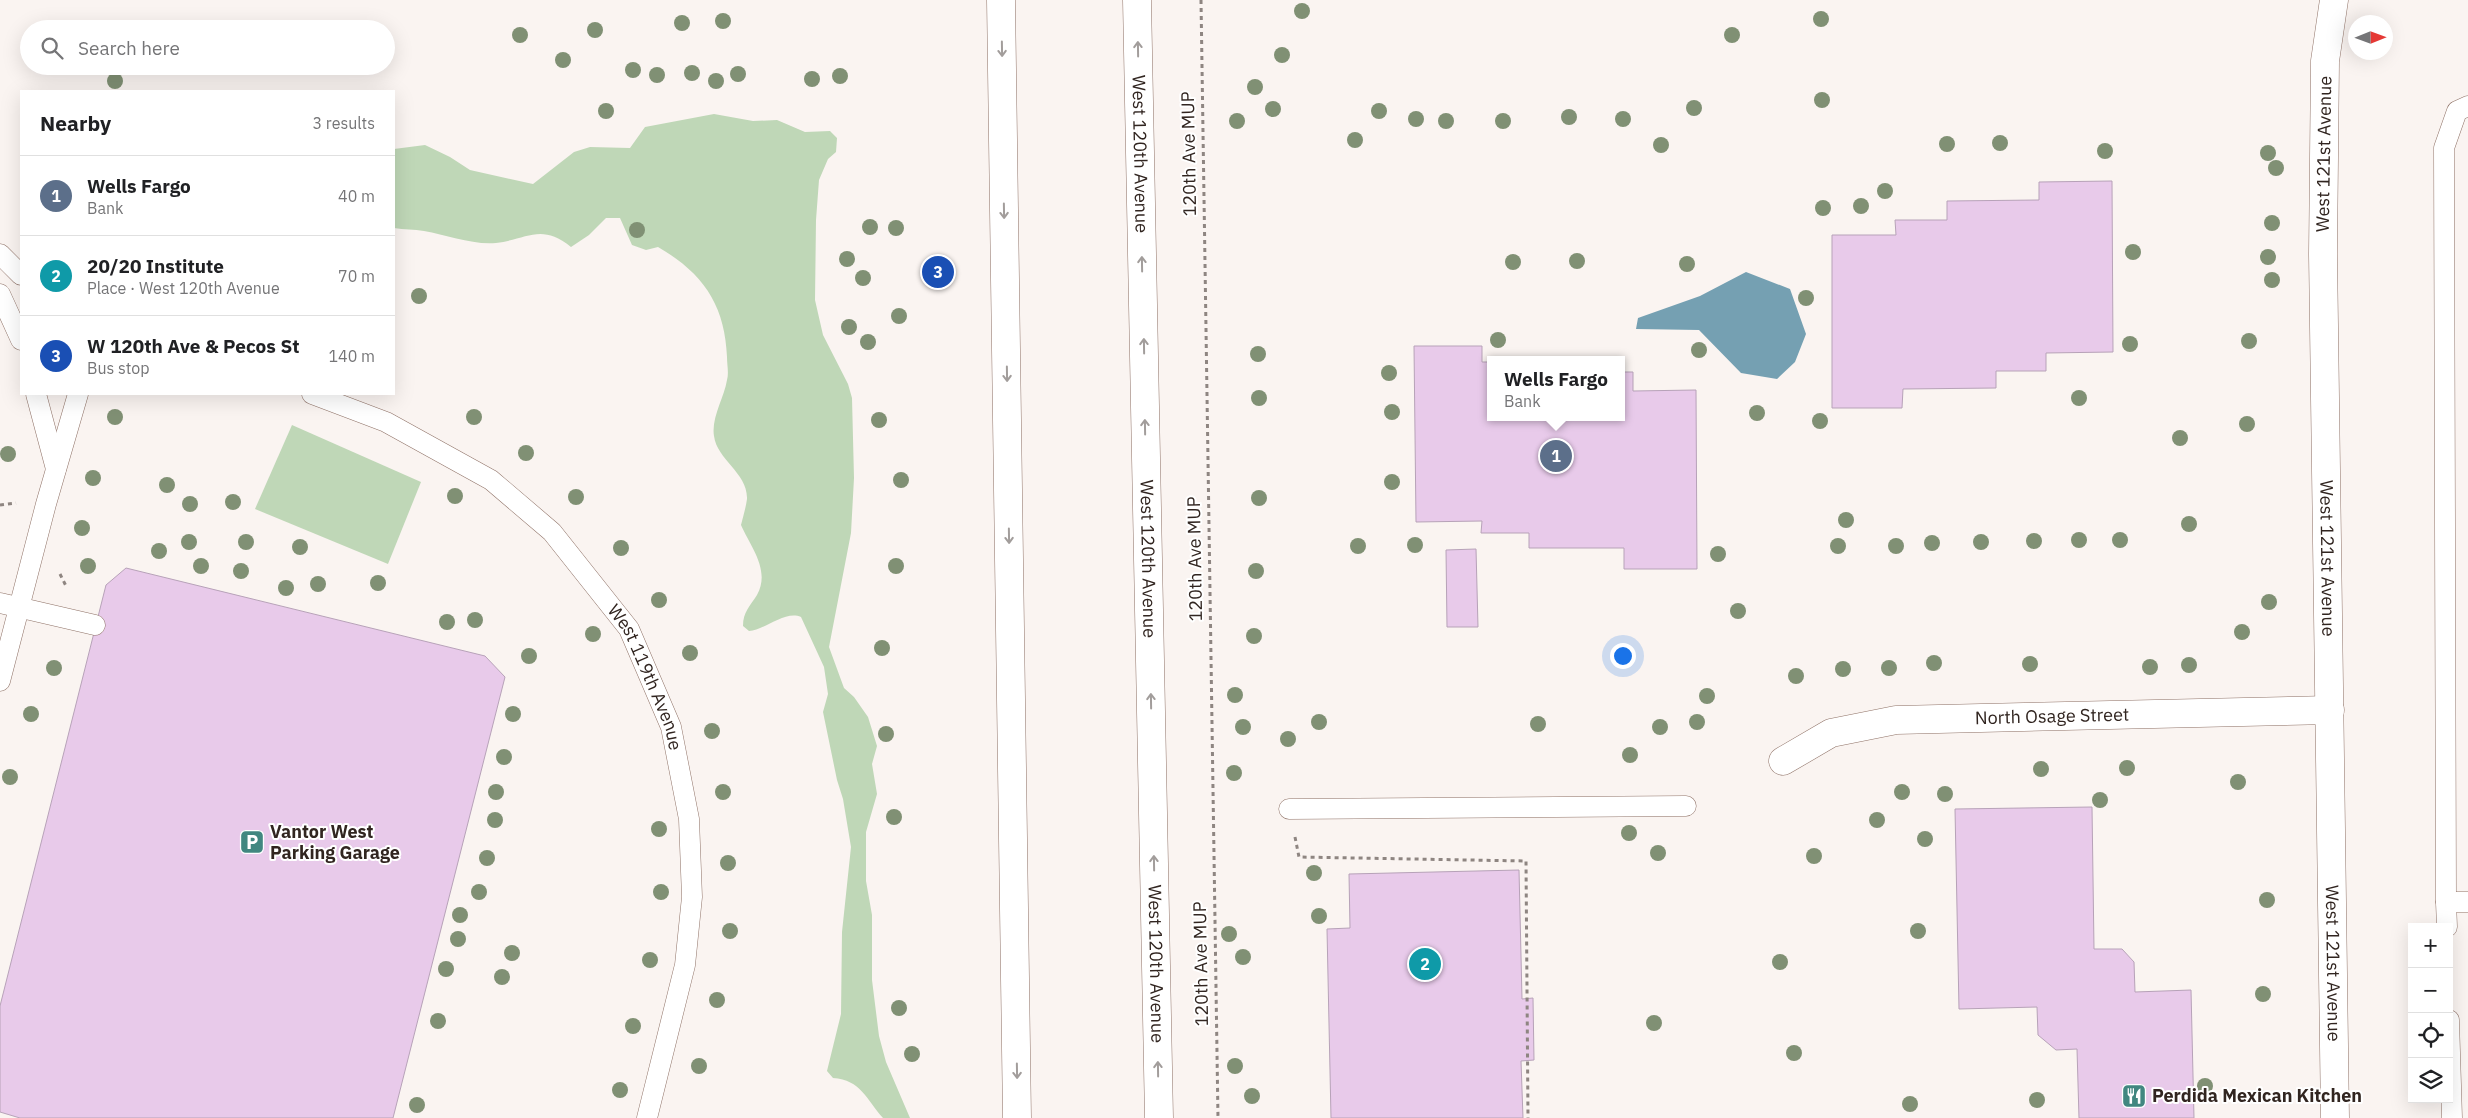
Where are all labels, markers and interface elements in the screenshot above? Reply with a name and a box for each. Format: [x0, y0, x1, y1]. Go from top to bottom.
north arrow [2348, 15, 2393, 60]
search box [20, 20, 395, 75]
icon: search [38, 34, 66, 62]
text: Search here [78, 36, 180, 60]
one-way arrow [997, 40, 1007, 56]
one-way arrow [1133, 41, 1143, 58]
street label: West 120th Avenue [1127, 75, 1154, 233]
street label: West 121st Avenue [2311, 75, 2336, 232]
street label: 120th Ave MUP [1176, 91, 1201, 217]
text: Nearby [40, 109, 111, 137]
text: 3 results [312, 113, 375, 133]
text: Wells Fargo [87, 174, 191, 198]
text: 1 [51, 186, 61, 206]
text: 40 m [338, 186, 375, 206]
text: Bank [87, 198, 124, 218]
one-way arrow [999, 202, 1009, 219]
pin: 3 [922, 253, 954, 291]
text: 20/20 Institute [87, 254, 224, 278]
one-way arrow [1137, 256, 1147, 272]
text: 2 [51, 266, 61, 286]
text: 70 m [338, 266, 375, 286]
text: Place · West 120th Avenue [87, 278, 280, 298]
text: W 120th Ave & Pecos St [87, 334, 299, 358]
one-way arrow [1139, 338, 1148, 354]
text: 3 [51, 346, 61, 366]
text: 140 m [328, 346, 375, 366]
popup [1487, 356, 1625, 421]
text: Bus stop [87, 358, 150, 378]
one-way arrow [1002, 365, 1011, 381]
text: Wells Fargo [1504, 367, 1608, 391]
text: Bank [1504, 391, 1541, 411]
one-way arrow [1140, 419, 1150, 436]
pin: 1 [1540, 437, 1572, 475]
street label: West 120th Avenue [1135, 480, 1162, 638]
street label: West 121st Avenue [2315, 480, 2340, 637]
street label: 120th Ave MUP [1182, 496, 1207, 622]
one-way arrow [1004, 528, 1014, 544]
street label: West 119th Avenue [603, 599, 687, 752]
your location [1610, 643, 1636, 669]
one-way arrow [1146, 693, 1155, 709]
street label: North Osage Street [1975, 703, 2130, 729]
place label: Vantor West Parking Garage [270, 820, 400, 864]
parking icon: Vantor West Parking Garage [239, 829, 265, 855]
one-way arrow [1149, 855, 1159, 872]
street label: West 120th Avenue [1143, 884, 1170, 1043]
street label: West 121st Avenue [2321, 885, 2346, 1042]
street label: 120th Ave MUP [1188, 901, 1213, 1027]
map controls [2408, 923, 2453, 1103]
button: + [2408, 923, 2453, 968]
pin: 2 [1409, 945, 1441, 983]
button: − [2408, 968, 2453, 1013]
button: locate [2408, 1013, 2453, 1058]
button: layers [2408, 1058, 2453, 1103]
one-way arrow [1012, 1062, 1022, 1078]
one-way arrow [1154, 1062, 1163, 1078]
restaurant icon: Perdida Mexican Kitchen [2121, 1083, 2147, 1109]
place label: Perdida Mexican Kitchen [2152, 1084, 2362, 1107]

